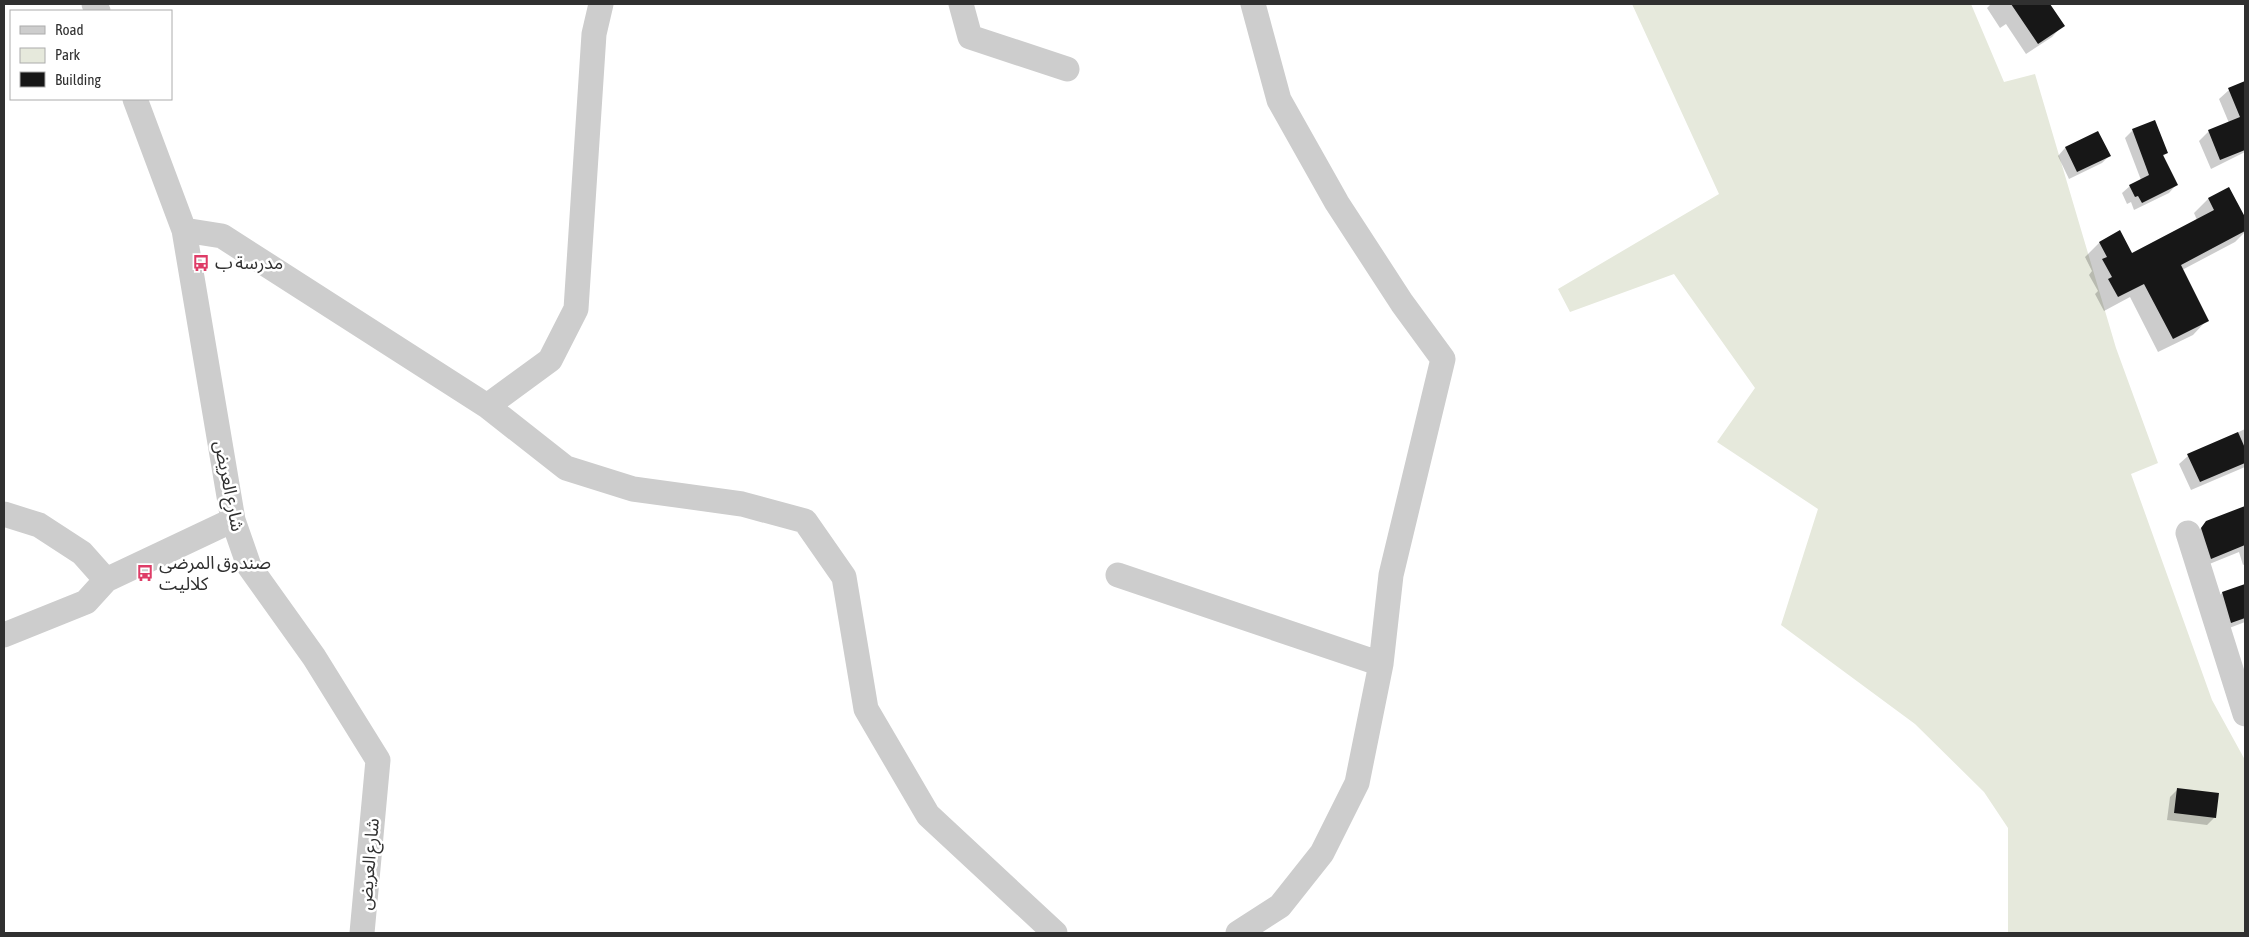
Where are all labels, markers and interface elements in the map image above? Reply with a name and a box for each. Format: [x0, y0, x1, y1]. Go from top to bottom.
legend [10, 10, 172, 100]
text: Road [55, 21, 84, 38]
text: Park [55, 46, 80, 63]
text: Building [55, 71, 101, 88]
place label: مدرسة ب [215, 252, 283, 274]
bus stop icon: مدرسة ب [191, 253, 211, 273]
street label: شارع العريض [206, 439, 249, 534]
place label: صندوق المرضى كلاليت [159, 552, 271, 594]
bus stop icon: صندوق المرضى كلاليت [135, 563, 155, 583]
street label: شارع العريض [354, 817, 387, 911]

